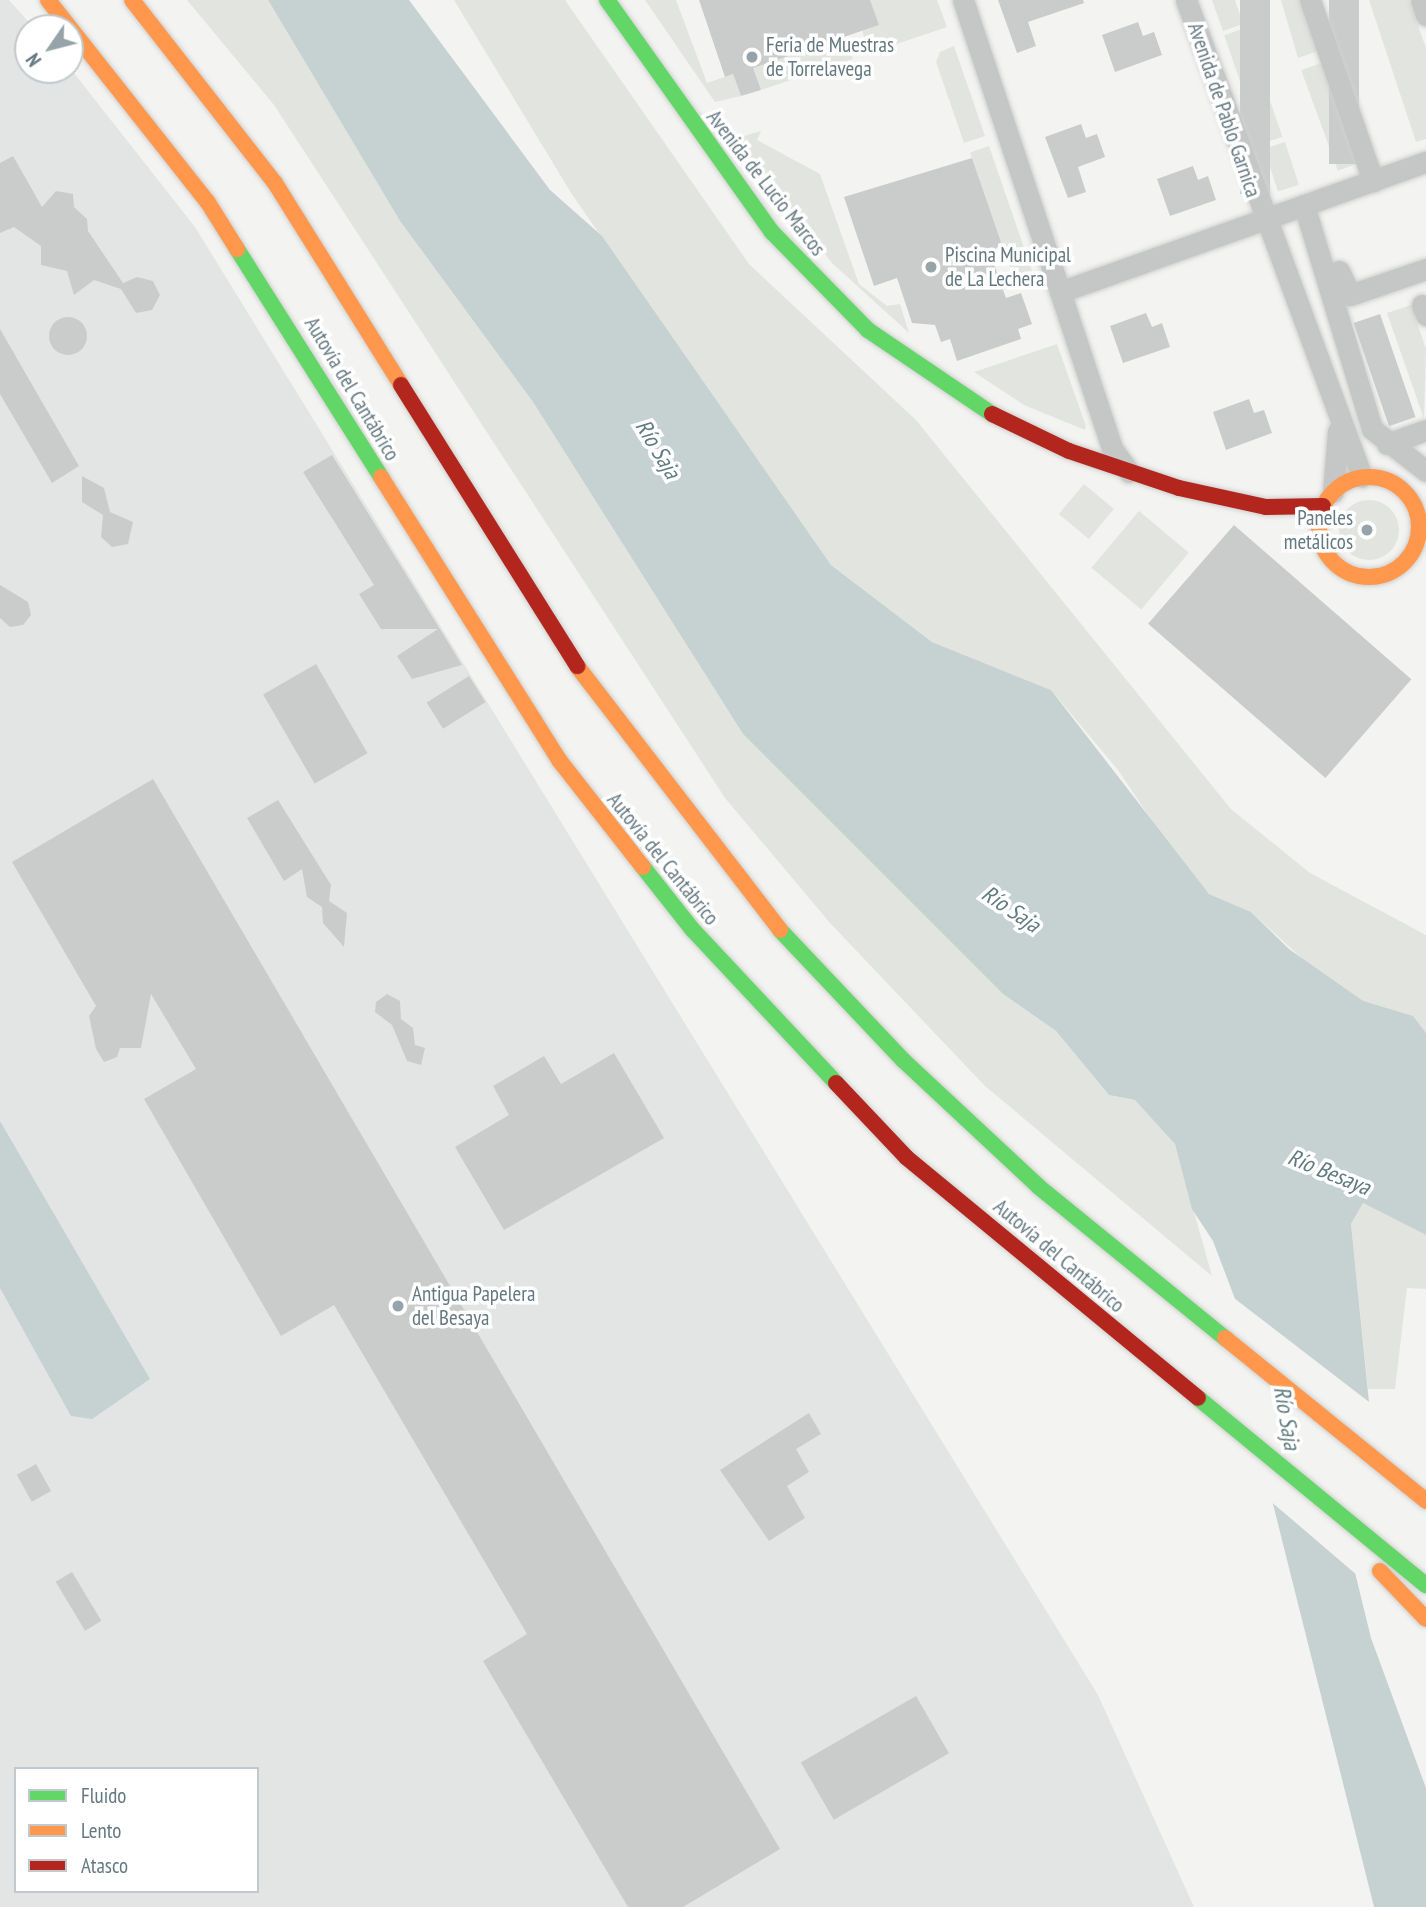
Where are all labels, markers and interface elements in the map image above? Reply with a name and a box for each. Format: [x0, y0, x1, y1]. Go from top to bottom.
north arrow [14, 14, 84, 84]
street label: Avenida de Pablo Garnica [1182, 19, 1266, 201]
place label: Feria de Muestras de Torrelavega [766, 32, 894, 82]
text: N [21, 49, 46, 71]
marker: Feria de Muestras de Torrelavega [744, 49, 760, 65]
street label: Avenida de Lucio Marcos [701, 105, 831, 261]
place label: Piscina Municipal de La Lechera [945, 242, 1071, 292]
marker: Piscina Municipal de La Lechera [923, 259, 939, 275]
street label: Autovía del Cantábrico [299, 313, 405, 465]
water label: Río Saja [630, 414, 686, 484]
place label: Paneles metálicos [1284, 505, 1353, 555]
marker: Paneles metálicos [1359, 522, 1375, 538]
street label: Autovía del Cantábrico [602, 788, 724, 930]
water label: Río Saja [977, 880, 1045, 938]
water label: Río Besaya [1284, 1143, 1374, 1201]
street label: Autovía del Cantábrico [988, 1194, 1130, 1318]
place label: Antigua Papelera del Besaya [412, 1281, 535, 1331]
marker: Antigua Papelera del Besaya [390, 1298, 406, 1314]
water label: Río Saja [1268, 1384, 1306, 1452]
legend [14, 1767, 259, 1893]
text: Fluido [81, 1782, 126, 1809]
text: Lento [81, 1817, 121, 1844]
text: Atasco [81, 1852, 128, 1879]

